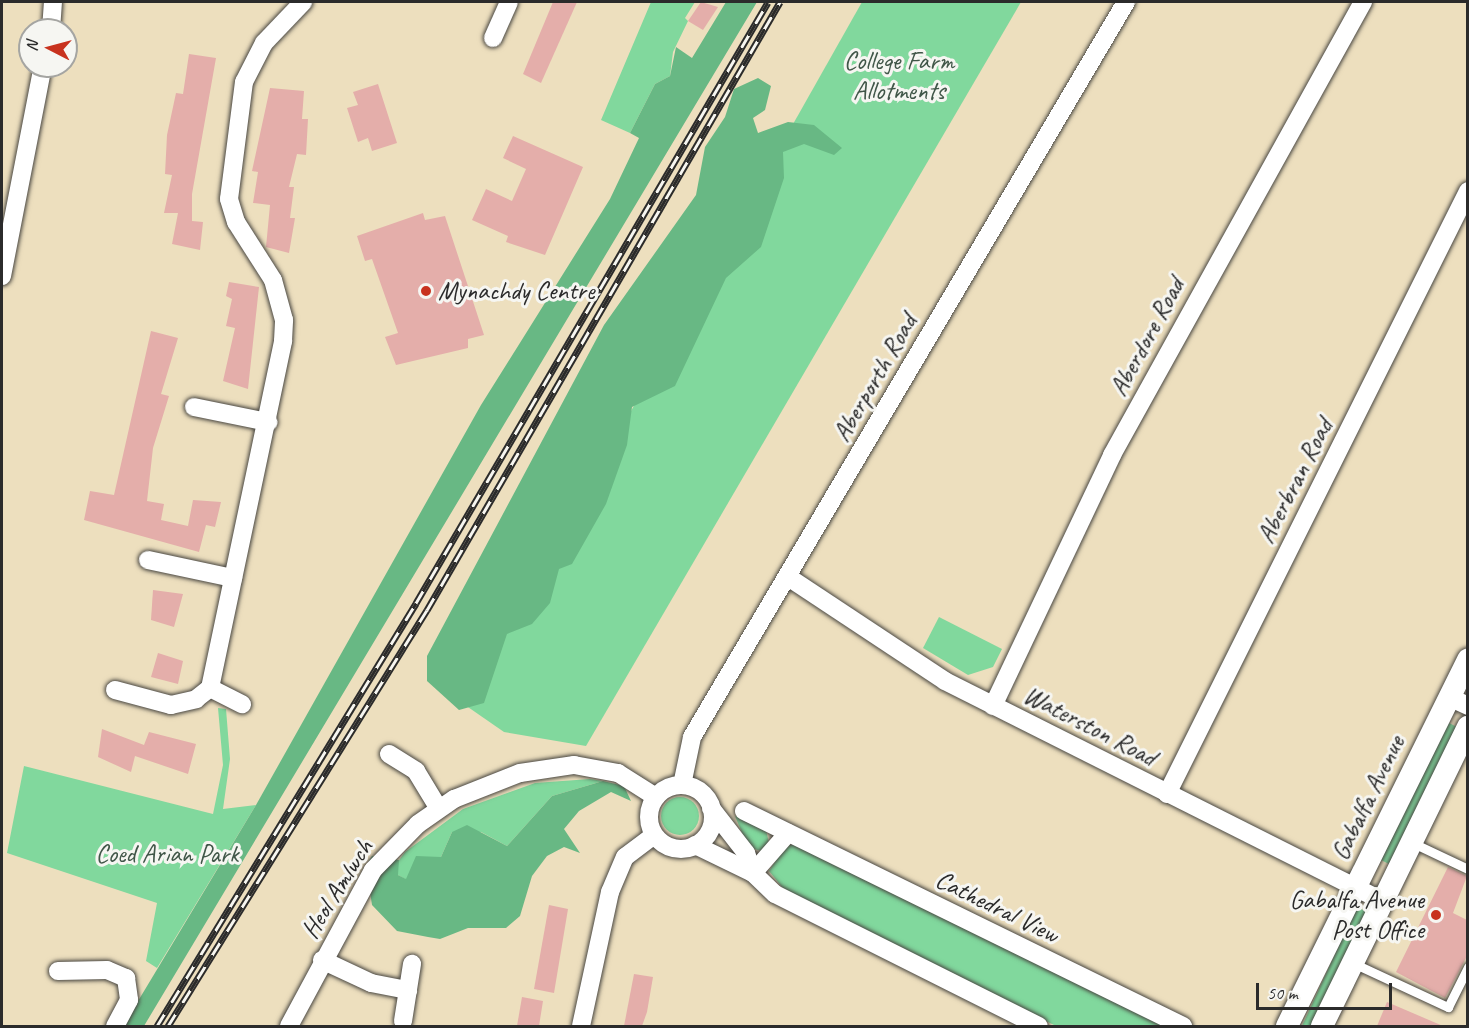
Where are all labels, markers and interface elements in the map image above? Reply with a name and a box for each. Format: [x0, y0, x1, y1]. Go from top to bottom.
north arrow [18, 18, 78, 78]
text: N [22, 40, 43, 52]
park label: College Farm Allotments [844, 45, 954, 106]
street label: Aberdore Road [1103, 273, 1191, 401]
place label: Mynachdy Centre [438, 275, 594, 307]
marker: Mynachdy Centre [419, 284, 433, 298]
street label: Aberporth Road [826, 309, 924, 447]
street label: Aberbran Road [1251, 414, 1339, 548]
street label: Waterston Road [1018, 679, 1162, 773]
street label: Gabalfa Avenue [1325, 731, 1411, 865]
street label: Heol Amlwch [295, 834, 379, 944]
park label: Coed Arian Park [95, 838, 239, 870]
street label: Cathedral View [930, 864, 1064, 950]
place label: Gabalfa Avenue Post Office [1290, 884, 1424, 946]
marker: Gabalfa Avenue Post Office [1429, 908, 1443, 922]
scale bar [1259, 971, 1396, 1009]
text: 50 m [1267, 982, 1298, 1004]

